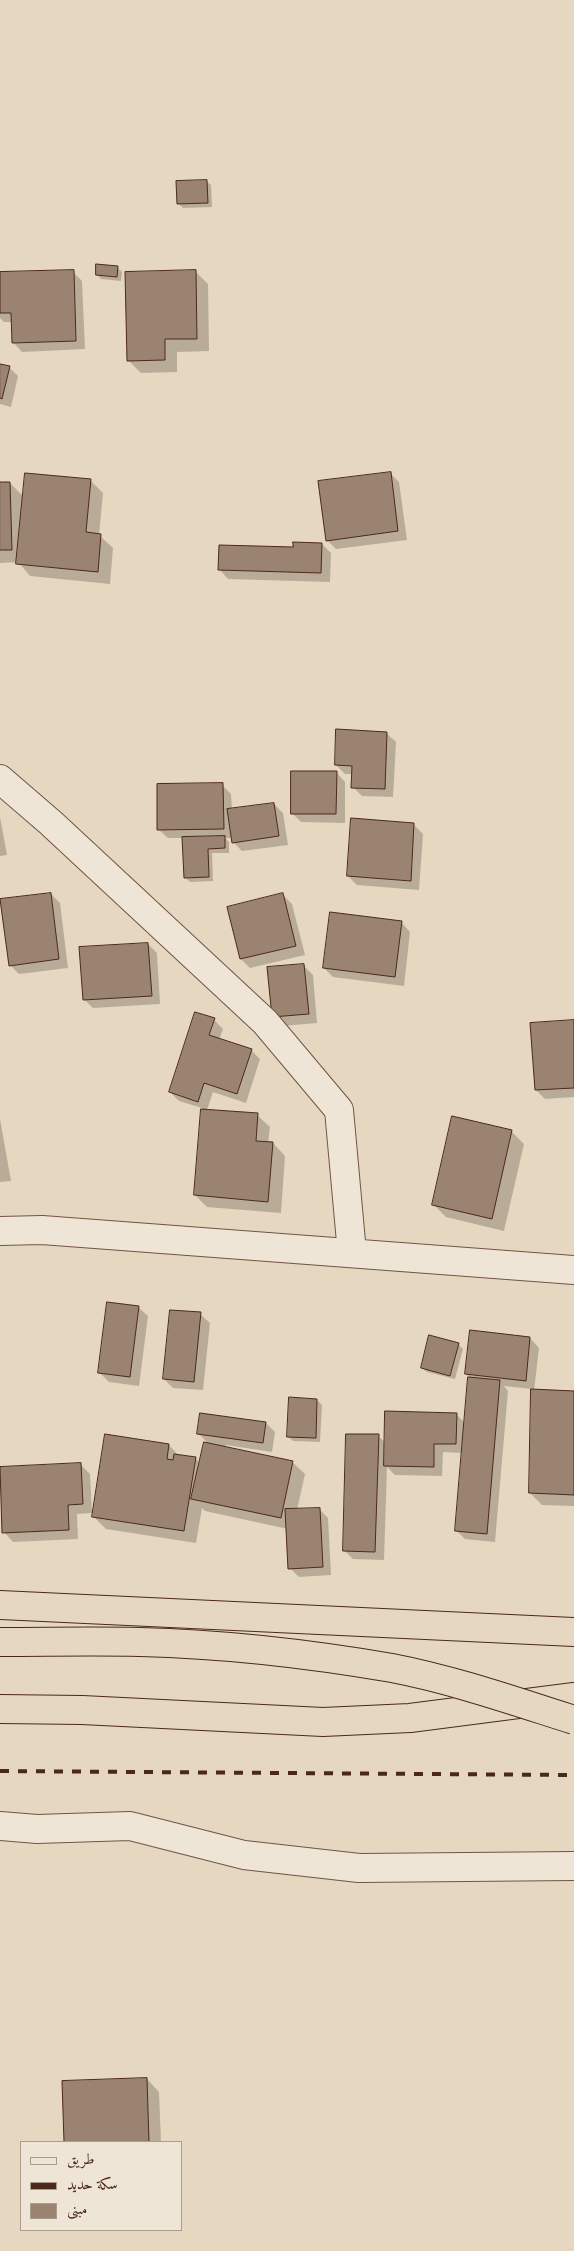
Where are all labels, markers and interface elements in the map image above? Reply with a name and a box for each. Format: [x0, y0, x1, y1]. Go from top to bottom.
legend [20, 2141, 182, 2231]
text: طريق [67, 2149, 94, 2168]
text: سكة حديد [67, 2174, 117, 2193]
text: مبنى [67, 2199, 87, 2218]

